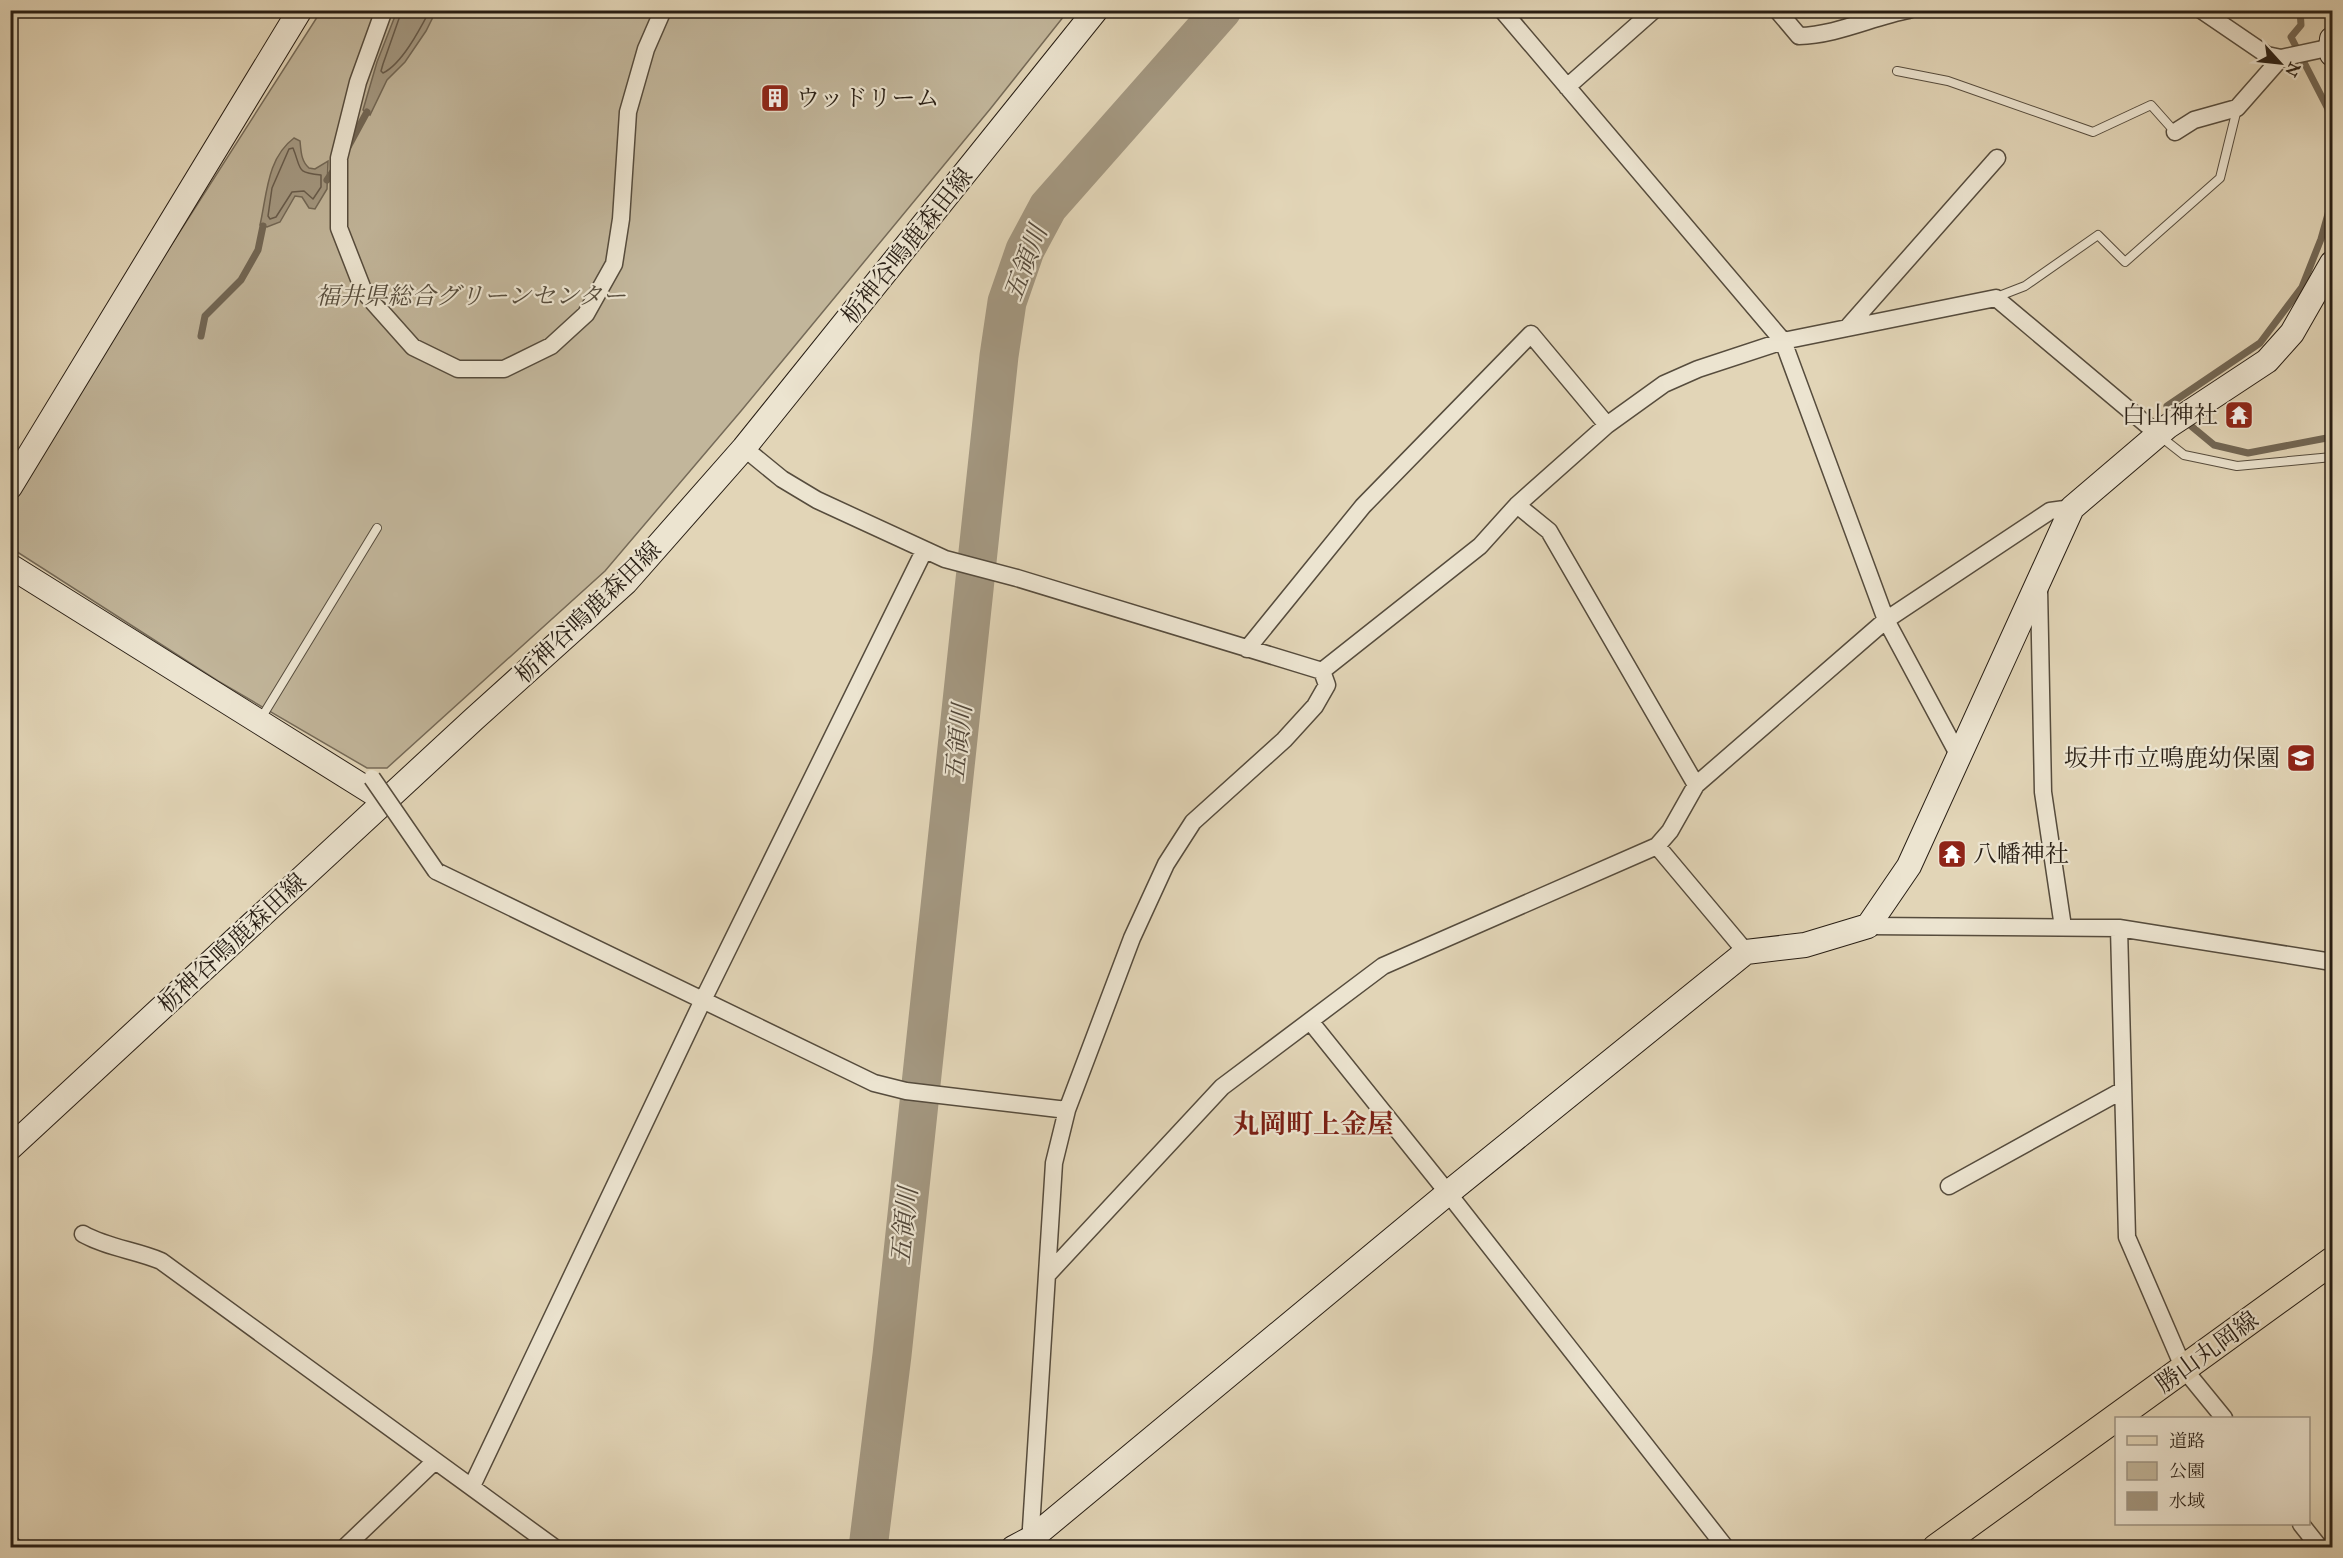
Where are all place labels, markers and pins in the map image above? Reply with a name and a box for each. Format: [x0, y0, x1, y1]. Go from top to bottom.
building icon: ウッドリーム [759, 82, 791, 114]
place label: ウッドリーム [796, 83, 940, 113]
temple icon: 白山神社 [2223, 399, 2255, 431]
place label: 白山神社 [2122, 400, 2218, 430]
school or university icon: 坂井市立鳴鹿幼保園 [2285, 742, 2317, 774]
place label: 坂井市立鳴鹿幼保園 [2064, 743, 2280, 773]
temple icon: 八幡神社 [1936, 838, 1968, 870]
place label: 八幡神社 [1973, 839, 2069, 869]

